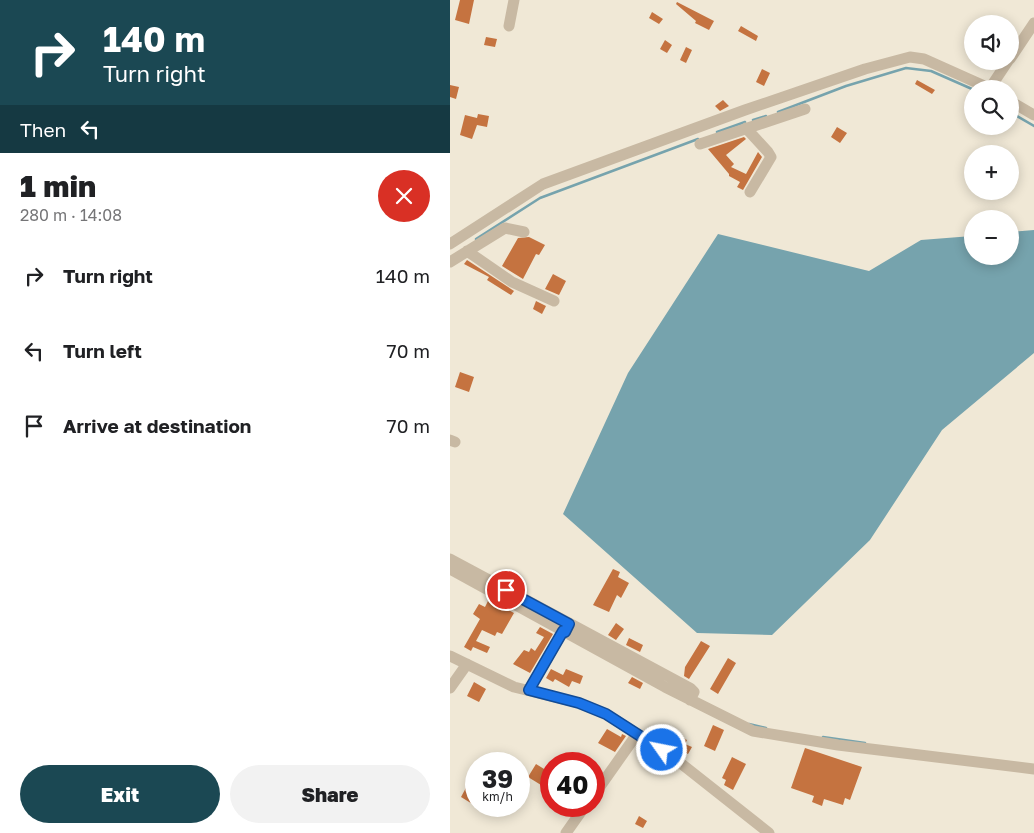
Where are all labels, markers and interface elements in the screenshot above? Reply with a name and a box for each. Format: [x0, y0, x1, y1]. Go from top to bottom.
map controls [964, 15, 1019, 265]
button: sound [964, 15, 1019, 70]
text: 140 m [103, 18, 205, 60]
icon: right [20, 20, 85, 85]
text: Turn right [103, 60, 206, 87]
button: search [964, 80, 1019, 135]
icon: left [76, 115, 104, 143]
text: Then [20, 118, 66, 141]
button: + [964, 145, 1019, 200]
text: 1 min [20, 168, 96, 204]
button: close [378, 170, 430, 222]
text: 280 m · 14:08 [20, 205, 122, 225]
button: − [964, 210, 1019, 265]
icon: right [20, 262, 48, 290]
text: Turn right [63, 264, 153, 287]
text: 140 m [376, 264, 430, 287]
icon: left [20, 337, 48, 365]
text: Turn left [63, 339, 142, 362]
text: 70 m [387, 339, 430, 362]
icon: arrive [20, 412, 48, 440]
text: Arrive at destination [63, 414, 251, 437]
text: 70 m [387, 414, 430, 437]
pin [485, 569, 527, 611]
icon: arrive [492, 576, 520, 604]
position arrow [635, 723, 687, 775]
speed limit sign: 40 [540, 752, 605, 817]
text: 39 [482, 763, 513, 794]
button: Exit [20, 765, 220, 823]
button: Share [230, 765, 430, 823]
text: km/h [482, 789, 513, 804]

